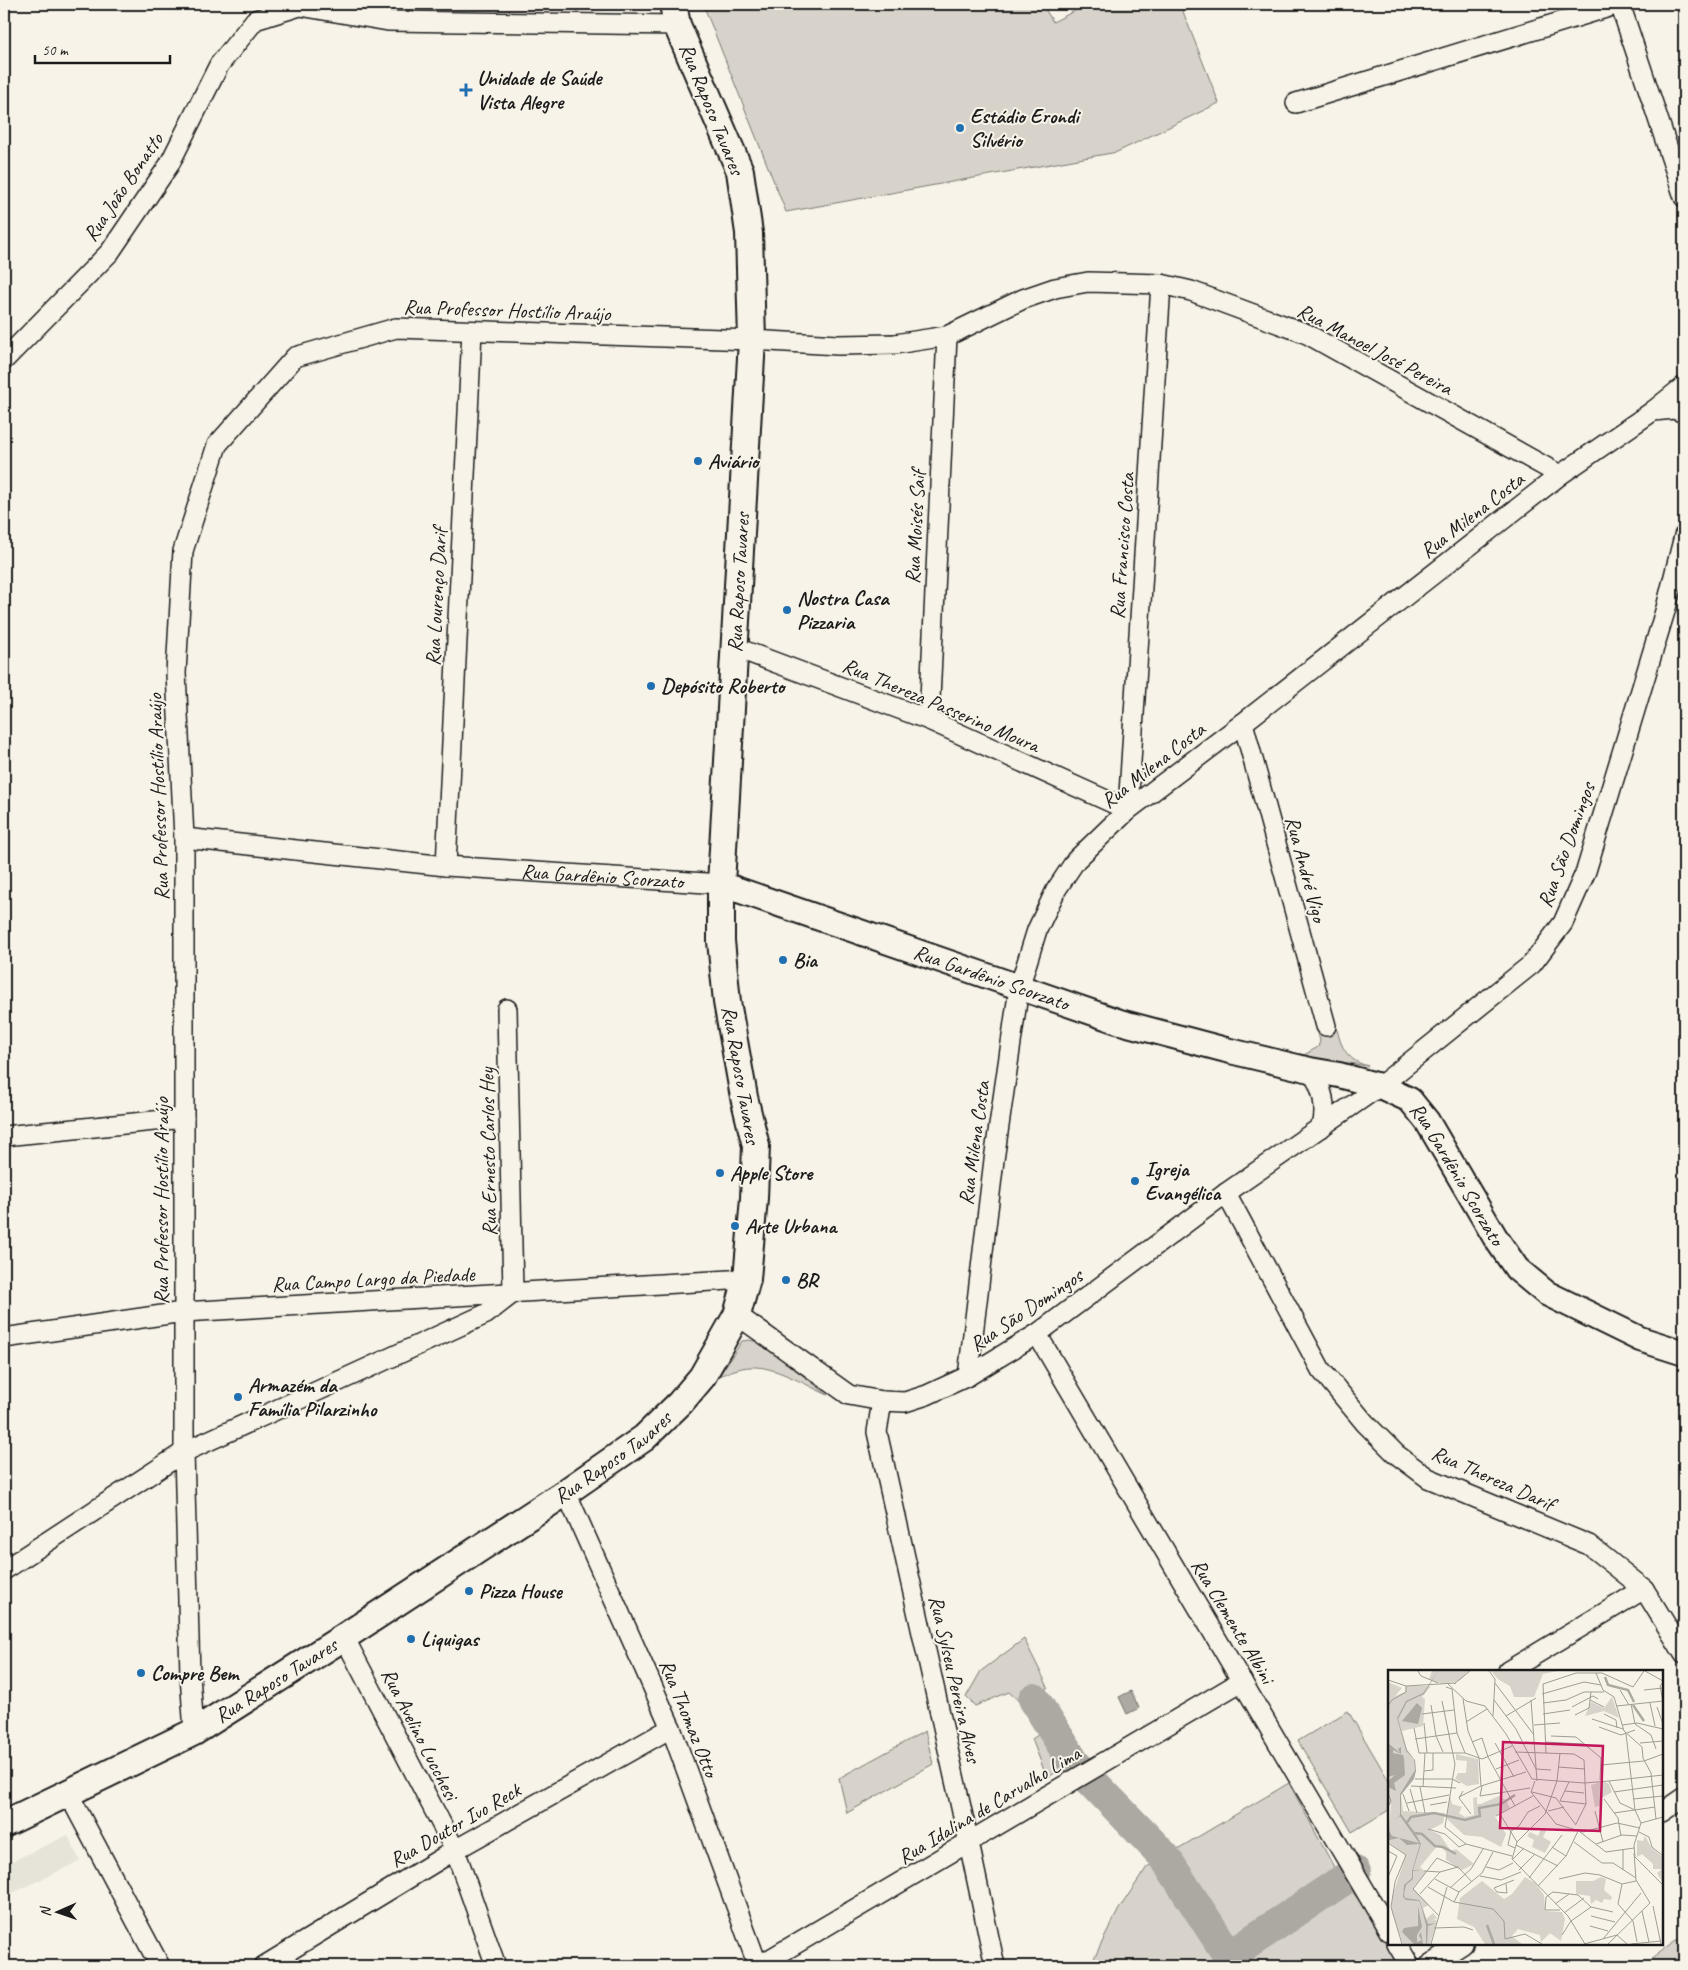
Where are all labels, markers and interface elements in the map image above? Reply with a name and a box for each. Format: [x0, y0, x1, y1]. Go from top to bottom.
scale bar [35, 32, 170, 64]
street label: Rua Raposo Tavares [674, 39, 751, 180]
text: 50 m [42, 41, 69, 60]
place label: Unidade de Saúde Vista Alegre [477, 65, 603, 115]
marker: Unidade de Saúde Vista Alegre [459, 83, 473, 97]
place label: Estádio Erondi Silvério [970, 103, 1081, 153]
marker: Estádio Erondi Silvério [954, 122, 966, 134]
street label: Rua João Bonatto [77, 127, 170, 246]
street label: Rua Professor Hostílio Araújo [403, 293, 613, 327]
street label: Rua Manoel José Pereira [1293, 297, 1459, 402]
place label: Aviário [708, 448, 761, 474]
marker: Aviário [692, 455, 704, 467]
street label: Rua Milena Costa [1415, 465, 1531, 564]
street label: Rua Moisés Saif [899, 466, 931, 585]
street label: Rua Francisco Costa [1104, 470, 1140, 620]
street label: Rua Raposo Tavares [721, 510, 755, 653]
street label: Rua Lourenço Darif [419, 524, 453, 667]
place label: Nostra Casa Pizzaria [797, 585, 890, 635]
marker: Nostra Casa Pizzaria [781, 604, 793, 616]
street label: Rua Thereza Passerino Moura [839, 652, 1045, 759]
place label: Depósito Roberto [661, 673, 787, 699]
marker: Depósito Roberto [645, 680, 657, 692]
street label: Rua Professor Hostílio Araújo [141, 691, 175, 901]
street label: Rua Milena Costa [1096, 715, 1212, 814]
street label: Rua São Domingos [1531, 778, 1601, 911]
street label: Rua André Vigo [1279, 813, 1333, 927]
street label: Rua Gardênio Scorzato [520, 858, 687, 895]
street label: Rua Gardênio Scorzato [910, 939, 1075, 1017]
place label: Bia [793, 947, 818, 973]
marker: Bia [777, 954, 789, 966]
street label: Rua Raposo Tavares [716, 1004, 766, 1148]
street label: Rua Ernesto Carlos Hey [474, 1066, 502, 1236]
street label: Rua Milena Costa [952, 1078, 996, 1207]
street label: Rua Professor Hostílio Araújo [148, 1096, 174, 1305]
street label: Rua Gardênio Scorzato [1404, 1097, 1511, 1253]
place label: Igreja Evangélica [1145, 1156, 1222, 1206]
place label: Apple Store [730, 1160, 814, 1186]
marker: Apple Store [714, 1167, 726, 1179]
marker: Igreja Evangélica [1129, 1175, 1141, 1187]
place label: Arte Urbana [745, 1213, 838, 1239]
marker: Arte Urbana [729, 1220, 741, 1232]
street label: Rua Campo Largo da Piedade [271, 1261, 476, 1297]
street label: Rua São Domingos [965, 1262, 1089, 1357]
place label: BR [796, 1267, 820, 1293]
marker: BR [780, 1274, 792, 1286]
place label: Armazém da Família Pilarzinho [248, 1372, 378, 1422]
marker: Armazém da Família Pilarzinho [232, 1391, 244, 1403]
street label: Rua Raposo Tavares [549, 1404, 678, 1509]
street label: Rua Thereza Darif [1428, 1439, 1562, 1518]
street label: Rua Clemente Albini [1186, 1554, 1282, 1691]
place label: Pizza House [479, 1578, 564, 1604]
marker: Pizza House [463, 1585, 475, 1597]
street label: Rua Sylseu Pereira Alves [923, 1593, 987, 1767]
place label: Liquigas [421, 1626, 481, 1652]
street label: Rua Raposo Tavares [210, 1631, 343, 1729]
marker: Liquigas [405, 1633, 417, 1645]
street label: Rua Thomaz Otto [654, 1655, 725, 1783]
place label: Compre Bem [151, 1660, 240, 1686]
street label: Rua Avelino Lucchesi [376, 1664, 466, 1807]
marker: Compre Bem [135, 1667, 147, 1679]
inset map [1388, 1670, 1663, 1945]
street label: Rua Idalina de Carvalho Lima [893, 1739, 1086, 1870]
street label: Rua Doutor Ivo Reck [385, 1776, 526, 1873]
north arrow [32, 1888, 82, 1938]
text: N [37, 1905, 54, 1917]

